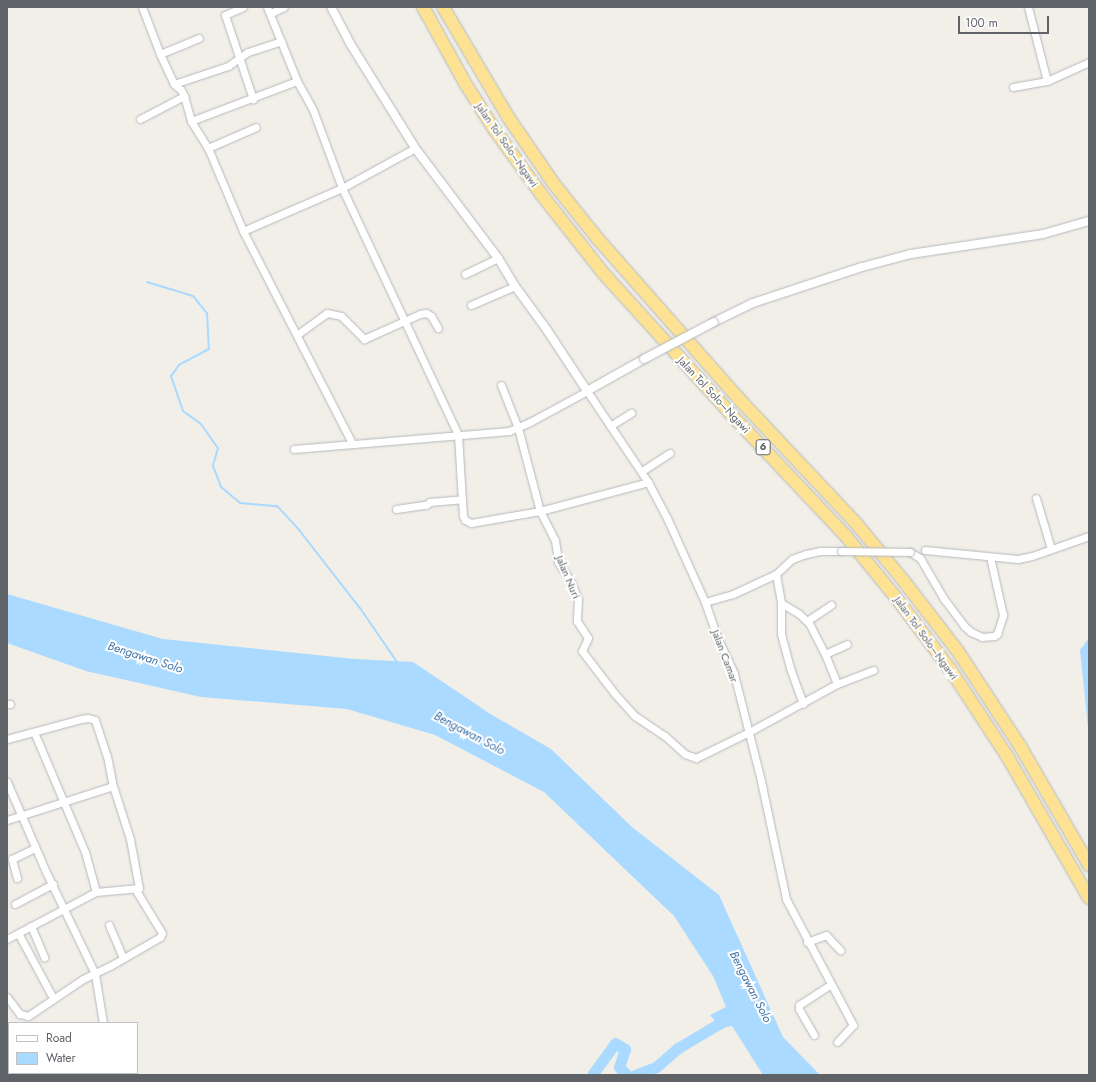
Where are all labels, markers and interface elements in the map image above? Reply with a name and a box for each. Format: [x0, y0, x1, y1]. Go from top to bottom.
scale bar [960, 8, 1051, 34]
text: 100 m [965, 14, 998, 32]
street label: Jalan Tol Solo–Ngawi [473, 100, 541, 190]
street label: Jalan Tol Solo–Ngawi [675, 354, 753, 436]
road number: 6 [755, 439, 771, 455]
street label: Jalan Nuri [553, 553, 583, 601]
street label: Jalan Tol Solo–Ngawi [891, 594, 961, 682]
street label: Jalan Camar [709, 628, 741, 684]
water label: Bengawan Solo [106, 639, 184, 677]
water label: Bengawan Solo [431, 709, 507, 759]
water label: Bengawan Solo [726, 949, 774, 1025]
legend [8, 1022, 138, 1074]
text: Road [46, 1029, 72, 1047]
text: Water [46, 1049, 76, 1067]

